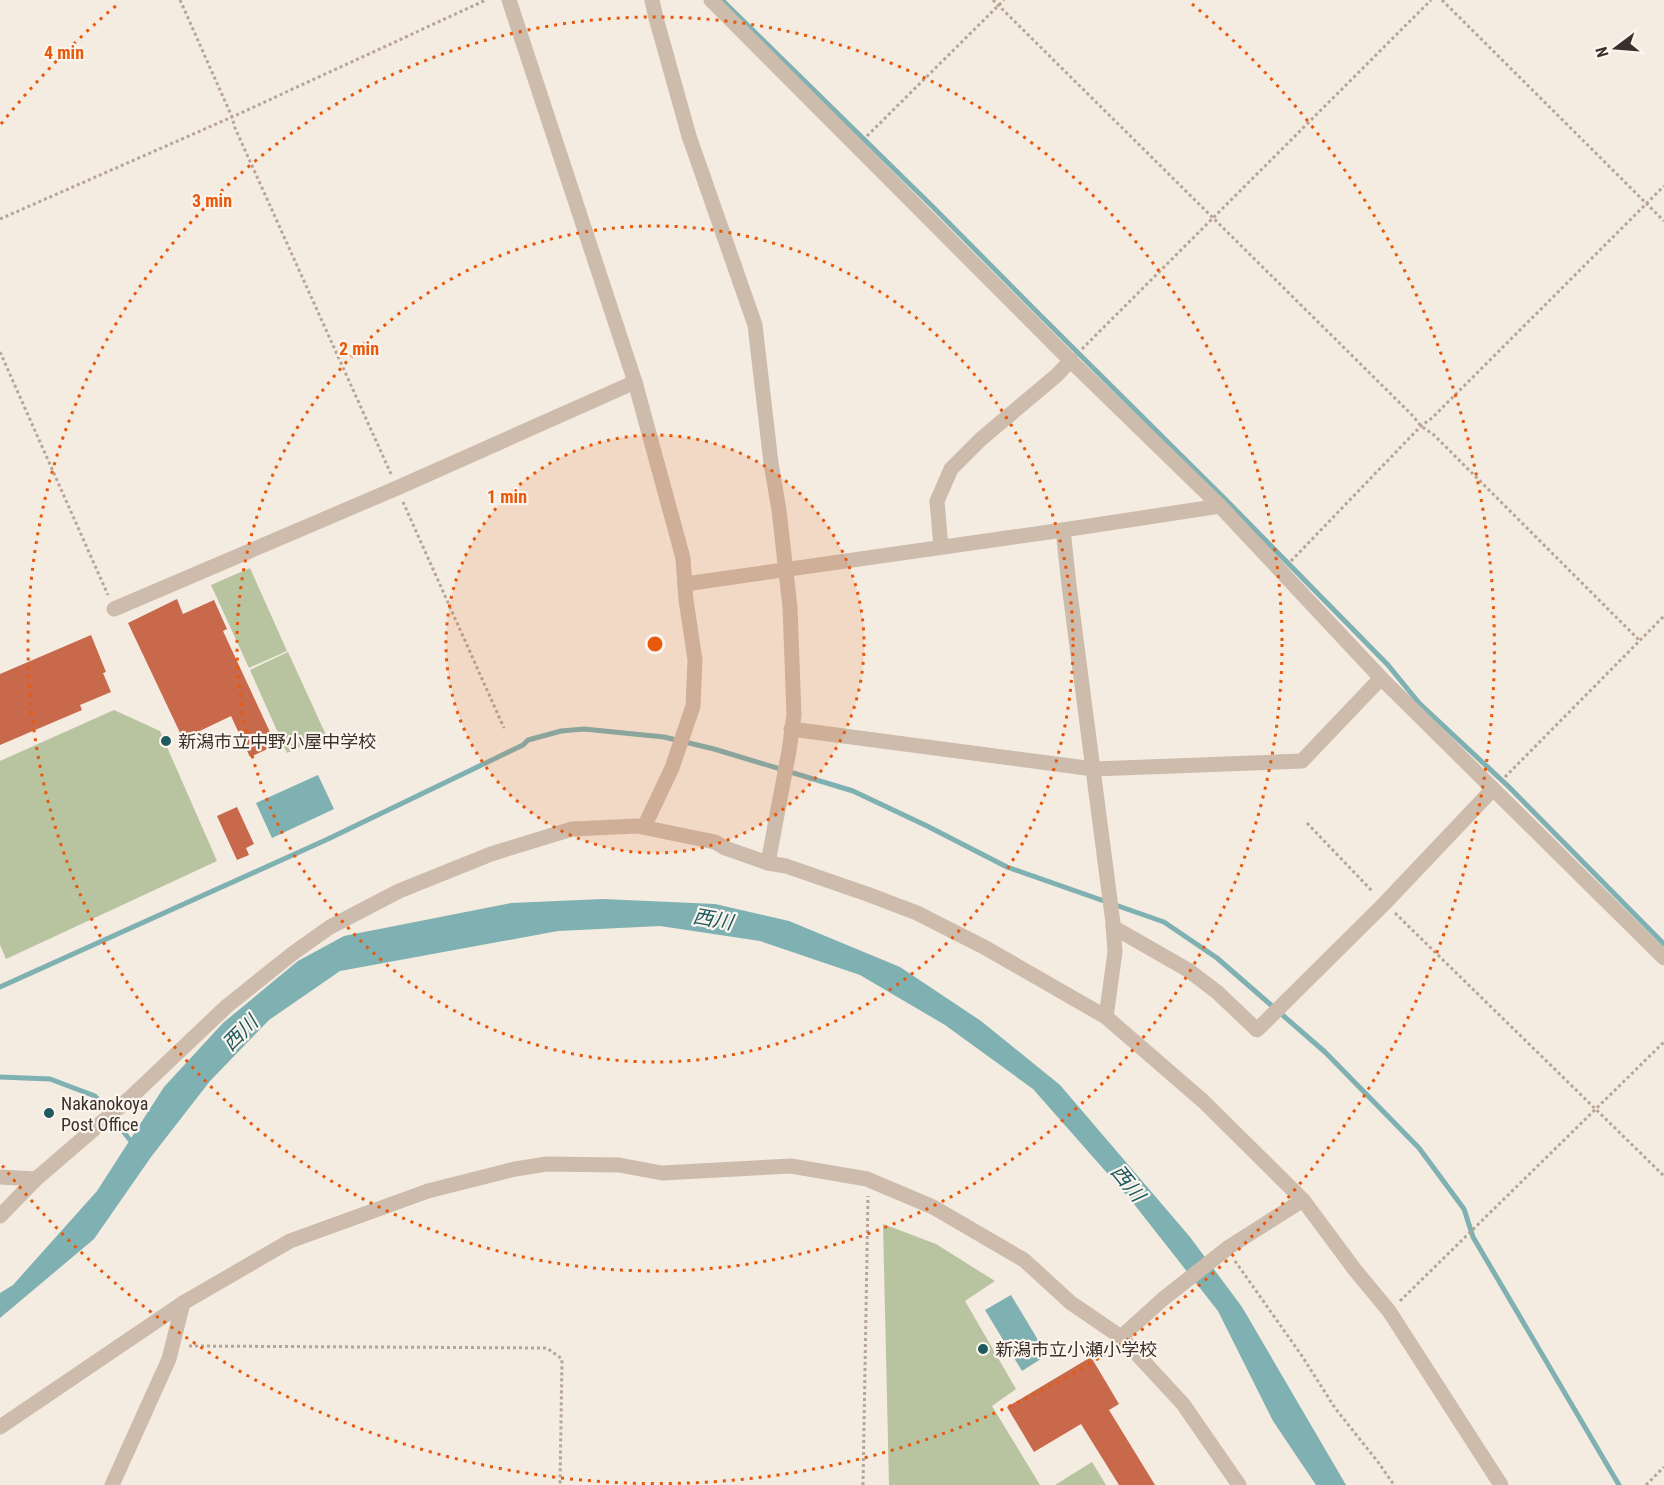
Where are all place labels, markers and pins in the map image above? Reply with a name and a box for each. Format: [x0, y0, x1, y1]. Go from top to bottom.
centre of rings [645, 634, 665, 654]
place label: 新潟市立中野小屋中学校 [178, 731, 376, 752]
marker: 新潟市立中野小屋中学校 [159, 734, 173, 748]
place label: Nakanokoya Post Office [61, 1093, 148, 1135]
marker: Nakanokoya Post Office [42, 1106, 56, 1120]
place label: 新潟市立小瀬小学校 [995, 1339, 1157, 1360]
marker: 新潟市立小瀬小学校 [976, 1342, 990, 1356]

